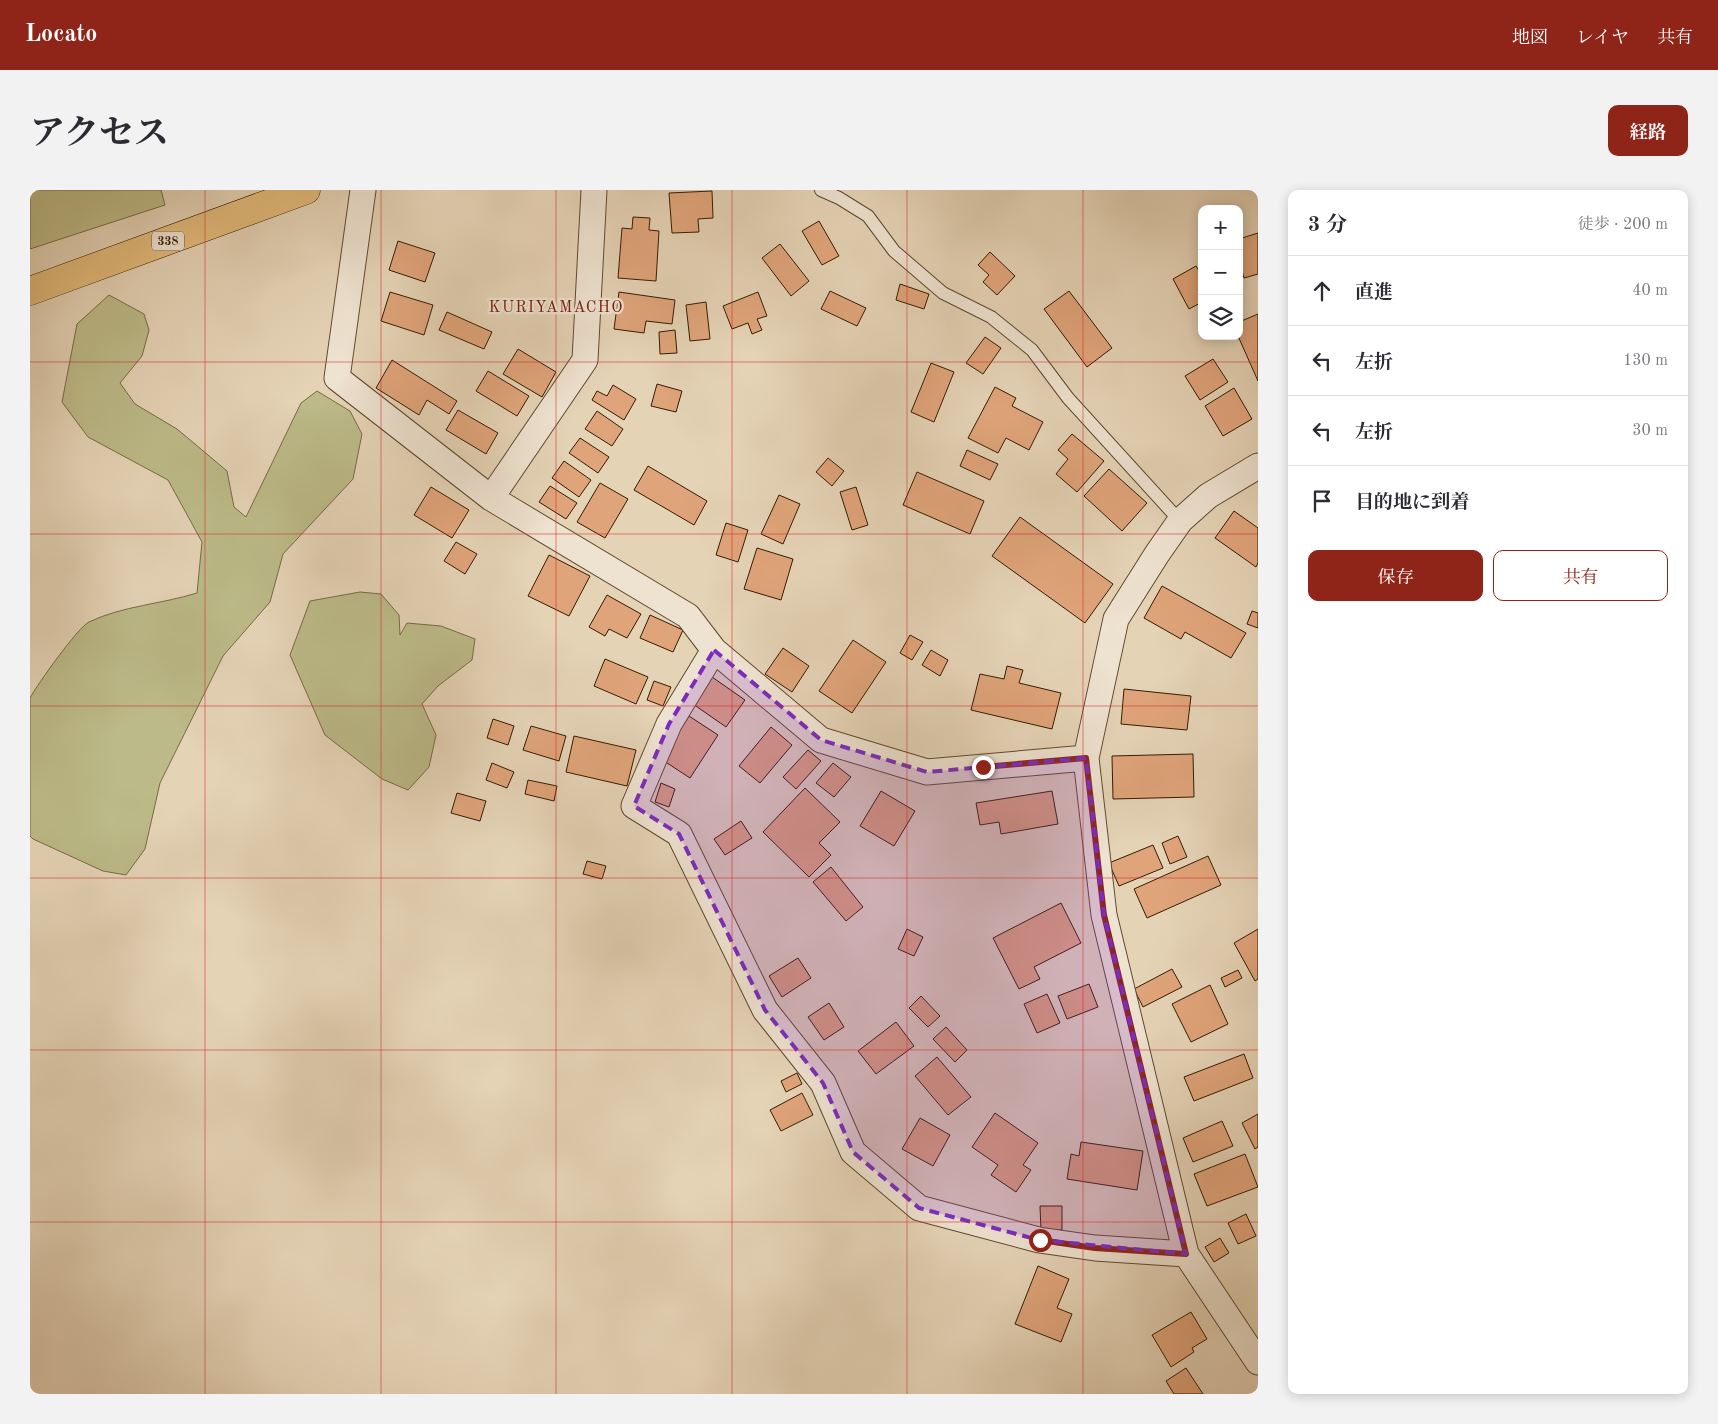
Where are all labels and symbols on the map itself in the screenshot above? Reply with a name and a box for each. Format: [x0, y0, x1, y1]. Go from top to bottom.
road number: 338 [152, 231, 184, 250]
district label: KURIYAMACHO [489, 300, 623, 316]
route end [972, 756, 995, 779]
route start [1029, 1229, 1052, 1252]

